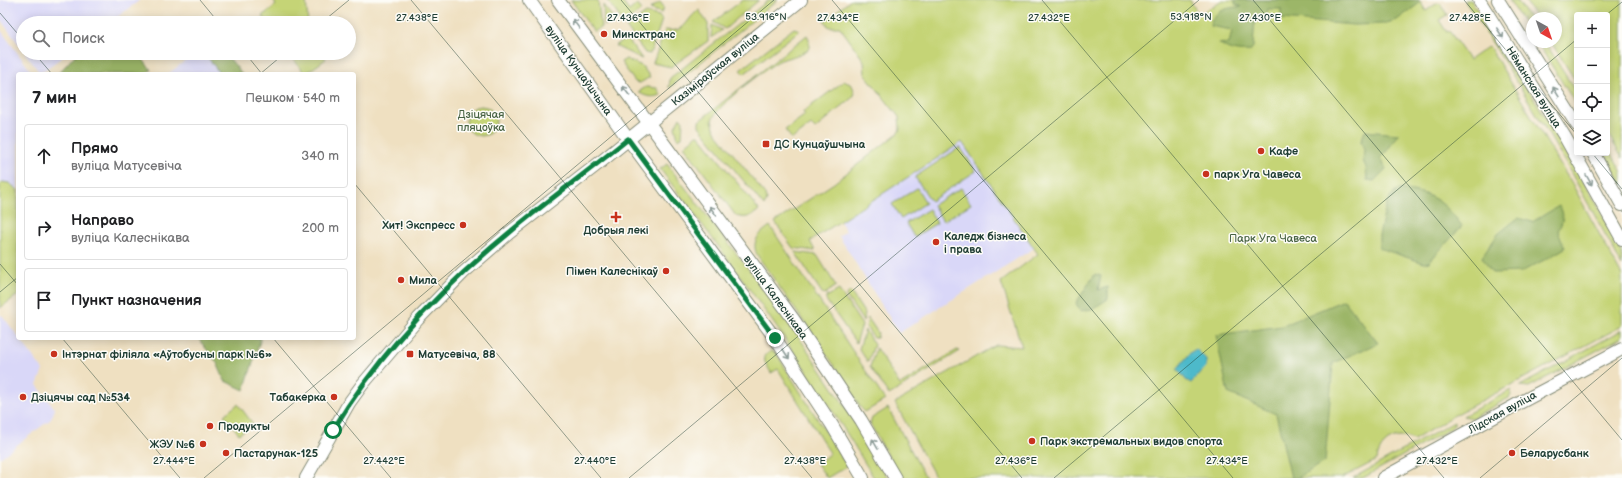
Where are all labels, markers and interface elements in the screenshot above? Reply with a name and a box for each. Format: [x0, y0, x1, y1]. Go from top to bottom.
text: 53.916°N [745, 11, 787, 23]
text: 53.918°N [1170, 11, 1212, 23]
text: 27.438°E [396, 12, 438, 24]
text: 27.436°E [607, 12, 649, 24]
text: 27.434°E [817, 12, 859, 24]
text: 27.432°E [1028, 12, 1070, 24]
text: 27.430°E [1239, 12, 1281, 24]
text: 27.428°E [1449, 12, 1491, 24]
north arrow [1526, 12, 1562, 48]
map controls [1574, 12, 1610, 156]
button: + [1574, 12, 1610, 48]
search box [16, 16, 356, 60]
one-way arrow [572, 19, 580, 30]
street label: вуліца Кунцаўшчына [543, 23, 615, 118]
icon: search [30, 27, 52, 49]
one-way arrow [1496, 27, 1504, 38]
place label: Минсктранс [612, 28, 676, 41]
text: Поиск [62, 29, 105, 48]
marker: Минсктранс [599, 29, 609, 39]
street label: Казіміраўская вуліца [669, 30, 762, 109]
street label: Нёманская вуліца [1503, 44, 1564, 131]
button: − [1574, 48, 1610, 84]
button: locate [1574, 84, 1610, 120]
one-way arrow [622, 85, 630, 96]
one-way arrow [1552, 86, 1560, 98]
text: 7 мин [32, 88, 77, 108]
text: Пешком · 540 m [245, 90, 340, 106]
park label: Дзіцячая пляцоўка [457, 108, 506, 134]
button: layers [1574, 120, 1610, 156]
place label: ДС Кунцаўшчына [774, 138, 866, 151]
text: Прямо [71, 139, 118, 158]
marker: ДС Кунцаўшчына [761, 139, 771, 149]
icon: ahead [33, 145, 55, 167]
place label: Кафе [1269, 145, 1298, 158]
marker: Кафе [1256, 146, 1266, 156]
text: 340 m [301, 148, 339, 164]
text: вуліца Матусевіча [71, 158, 182, 174]
place label: парк Уга Чавеса [1214, 168, 1301, 181]
marker: парк Уга Чавеса [1201, 169, 1211, 179]
one-way arrow [1586, 174, 1594, 186]
one-way arrow [709, 206, 717, 217]
text: Направо [71, 211, 134, 230]
marker: Добрыя лекі [611, 212, 621, 222]
icon: right [33, 217, 55, 239]
place label: Хит! Экспресс [381, 219, 455, 232]
text: 200 m [302, 220, 339, 236]
marker: Хит! Экспресс [458, 220, 468, 230]
place label: Добрыя лекі [583, 224, 649, 237]
text: вуліца Калеснікава [71, 230, 190, 246]
place label: Каледж бізнеса і права [944, 230, 1027, 256]
park label: Парк Уга Чавеса [1229, 232, 1318, 245]
marker: Каледж бізнеса і права [931, 237, 941, 247]
street label: вуліца Калеснікава [741, 253, 811, 342]
place label: Пімен Калеснікаў [566, 265, 659, 278]
marker: Пімен Калеснікаў [661, 266, 671, 276]
place label: Мила [409, 274, 438, 287]
marker: Мила [396, 275, 406, 285]
icon: arrive [33, 289, 55, 311]
text: Пункт назначения [71, 291, 202, 310]
route end [766, 329, 784, 347]
place label: Інтэрнат філіяла «Аўтобусны парк №6» [62, 348, 272, 361]
place label: Матусевіча, 88 [418, 348, 496, 361]
marker: Інтэрнат філіяла «Аўтобусны парк №6» [49, 349, 59, 359]
marker: Матусевіча, 88 [405, 349, 415, 359]
one-way arrow [781, 349, 790, 360]
street label: Лідская вуліца [1465, 388, 1539, 437]
place label: Дзіцячы сад №534 [31, 391, 130, 404]
place label: Табакерка [269, 391, 327, 404]
marker: Дзіцячы сад №534 [18, 392, 28, 402]
marker: Табакерка [329, 392, 339, 402]
place label: Продукты [218, 420, 270, 433]
marker: Продукты [205, 421, 215, 431]
route start [324, 421, 342, 439]
place label: Парк экстремальных видов спорта [1040, 435, 1223, 448]
marker: Парк экстремальных видов спорта [1027, 436, 1037, 446]
place label: ЖЭУ №6 [149, 438, 195, 451]
one-way arrow [871, 438, 879, 450]
marker: ЖЭУ №6 [198, 439, 208, 449]
place label: Пастарунак-125 [234, 447, 319, 460]
place label: Беларусбанк [1520, 447, 1589, 460]
marker: Пастарунак-125 [221, 448, 231, 458]
marker: Беларусбанк [1507, 448, 1517, 458]
text: 27.444°E [153, 455, 195, 467]
text: 27.442°E [363, 455, 405, 467]
text: 27.440°E [574, 455, 616, 467]
text: 27.438°E [784, 455, 826, 467]
text: 27.436°E [995, 455, 1037, 467]
text: 27.434°E [1206, 455, 1248, 467]
text: 27.432°E [1416, 455, 1458, 467]

